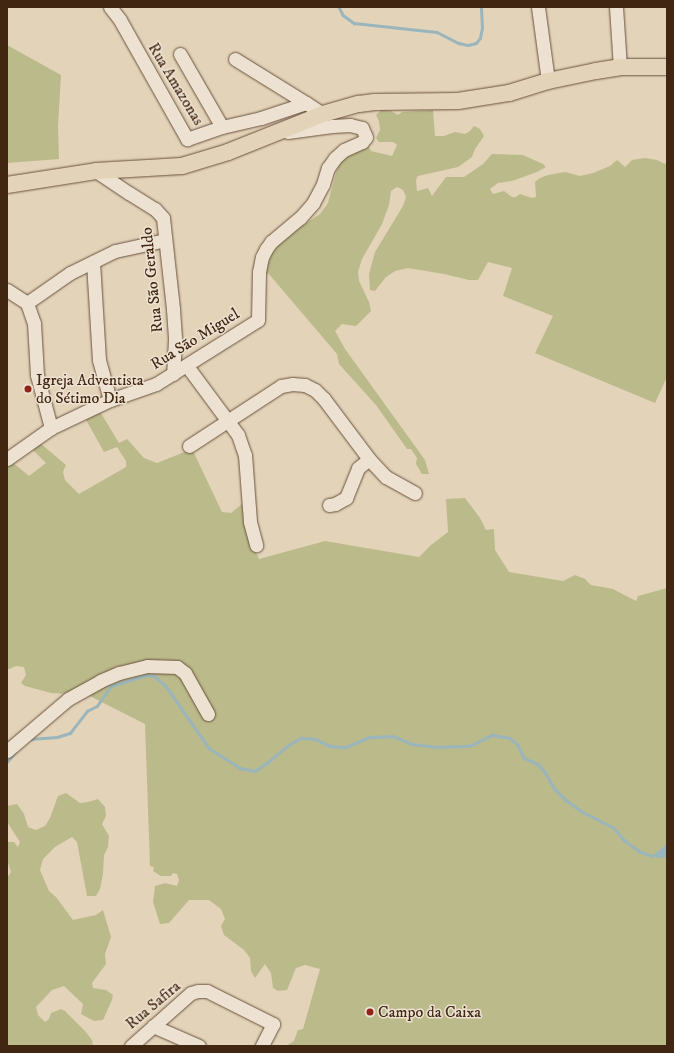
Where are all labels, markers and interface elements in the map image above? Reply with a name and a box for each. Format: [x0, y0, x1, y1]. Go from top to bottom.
street label: Rua Amazonas [144, 39, 208, 129]
street label: Rua São Geraldo [137, 226, 167, 334]
street label: Rua São Miguel [147, 304, 243, 374]
place label: Igreja Adventista do Sétimo Dia [36, 370, 144, 408]
marker: Igreja Adventista do Sétimo Dia [23, 384, 33, 394]
street label: Rua Safira [122, 977, 184, 1033]
place label: Campo da Caixa [378, 1002, 481, 1022]
marker: Campo da Caixa [365, 1007, 375, 1017]

